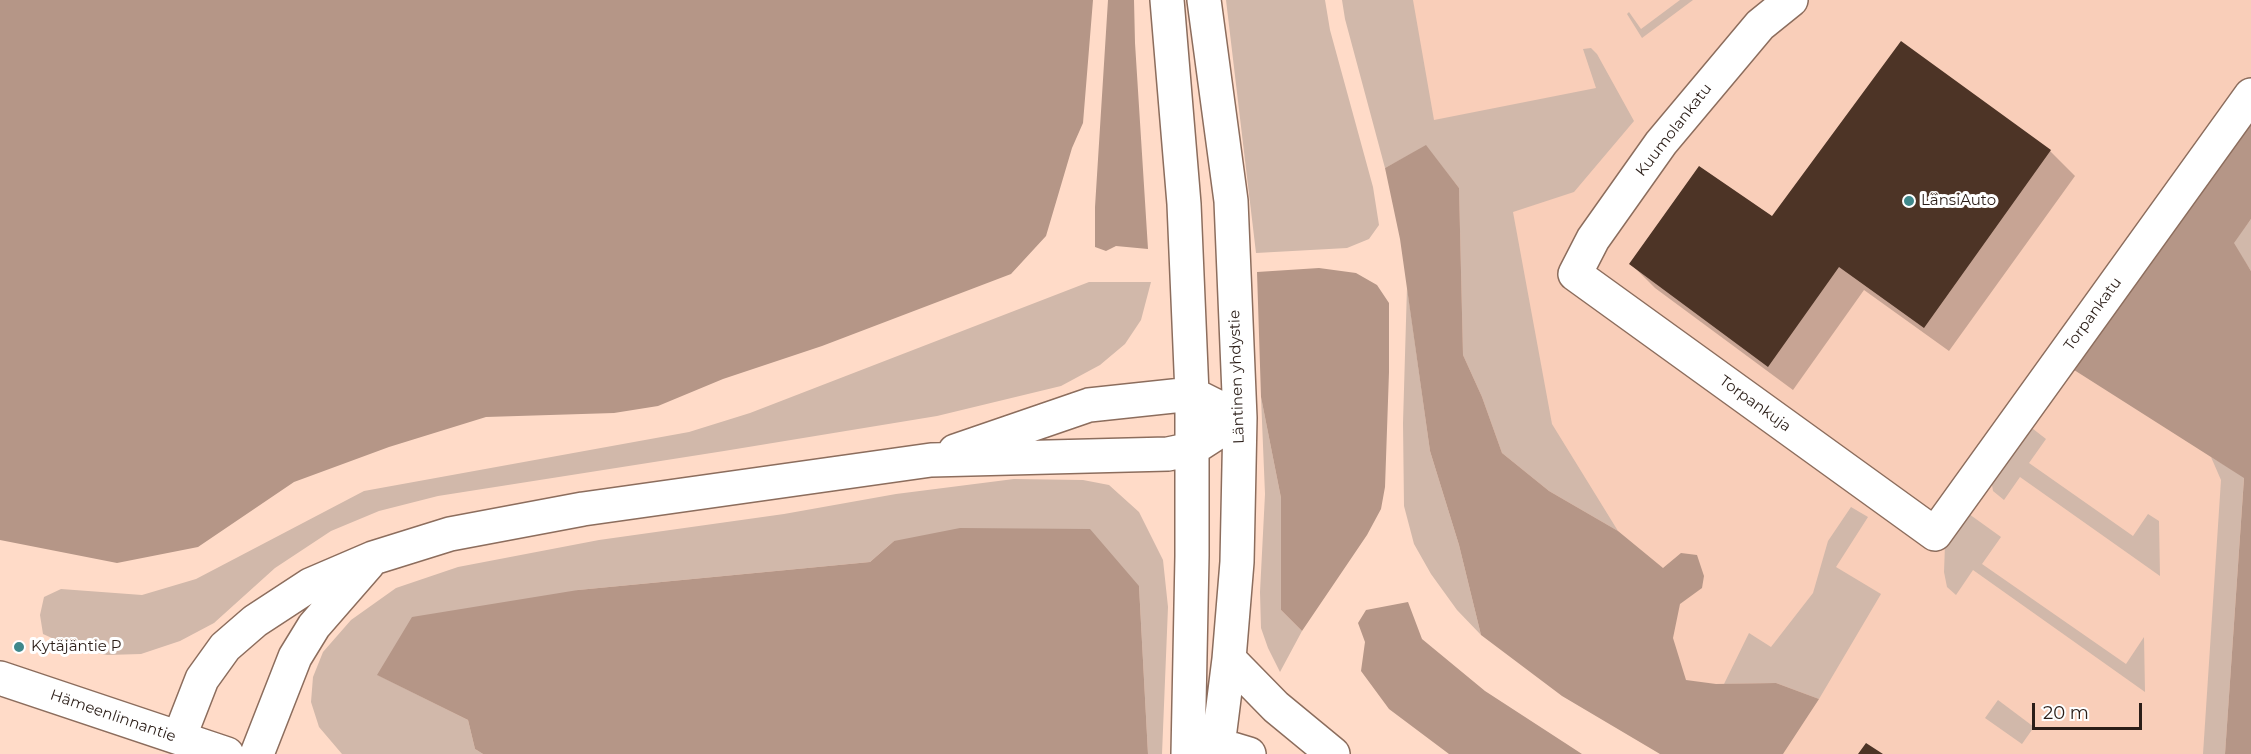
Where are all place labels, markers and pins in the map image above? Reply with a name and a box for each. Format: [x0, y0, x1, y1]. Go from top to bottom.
place label: LänsiAuto [1921, 192, 1996, 210]
marker: LänsiAuto [1902, 194, 1916, 208]
place label: Kytäjäntie P [31, 638, 122, 656]
marker: Kytäjäntie P [12, 640, 26, 654]

